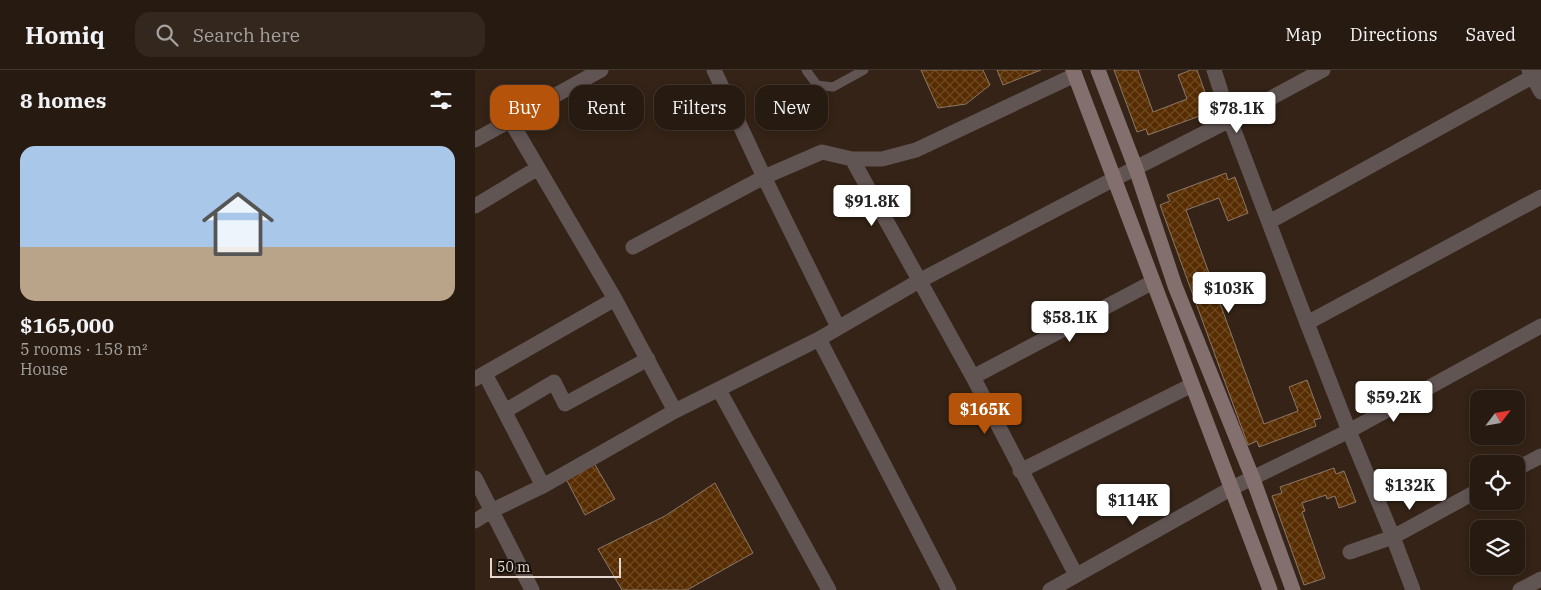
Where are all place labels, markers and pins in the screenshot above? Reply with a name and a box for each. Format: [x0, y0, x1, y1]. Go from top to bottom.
pin: $78.1K [1196, 92, 1278, 134]
pin: $91.8K [831, 184, 913, 227]
pin: $103K [1194, 272, 1264, 314]
pin: $58.1K [1029, 300, 1111, 343]
pin: $59.2K [1353, 380, 1435, 423]
pin: $165K [950, 392, 1020, 435]
pin: $132K [1375, 468, 1445, 511]
pin: $114K [1098, 484, 1168, 526]

